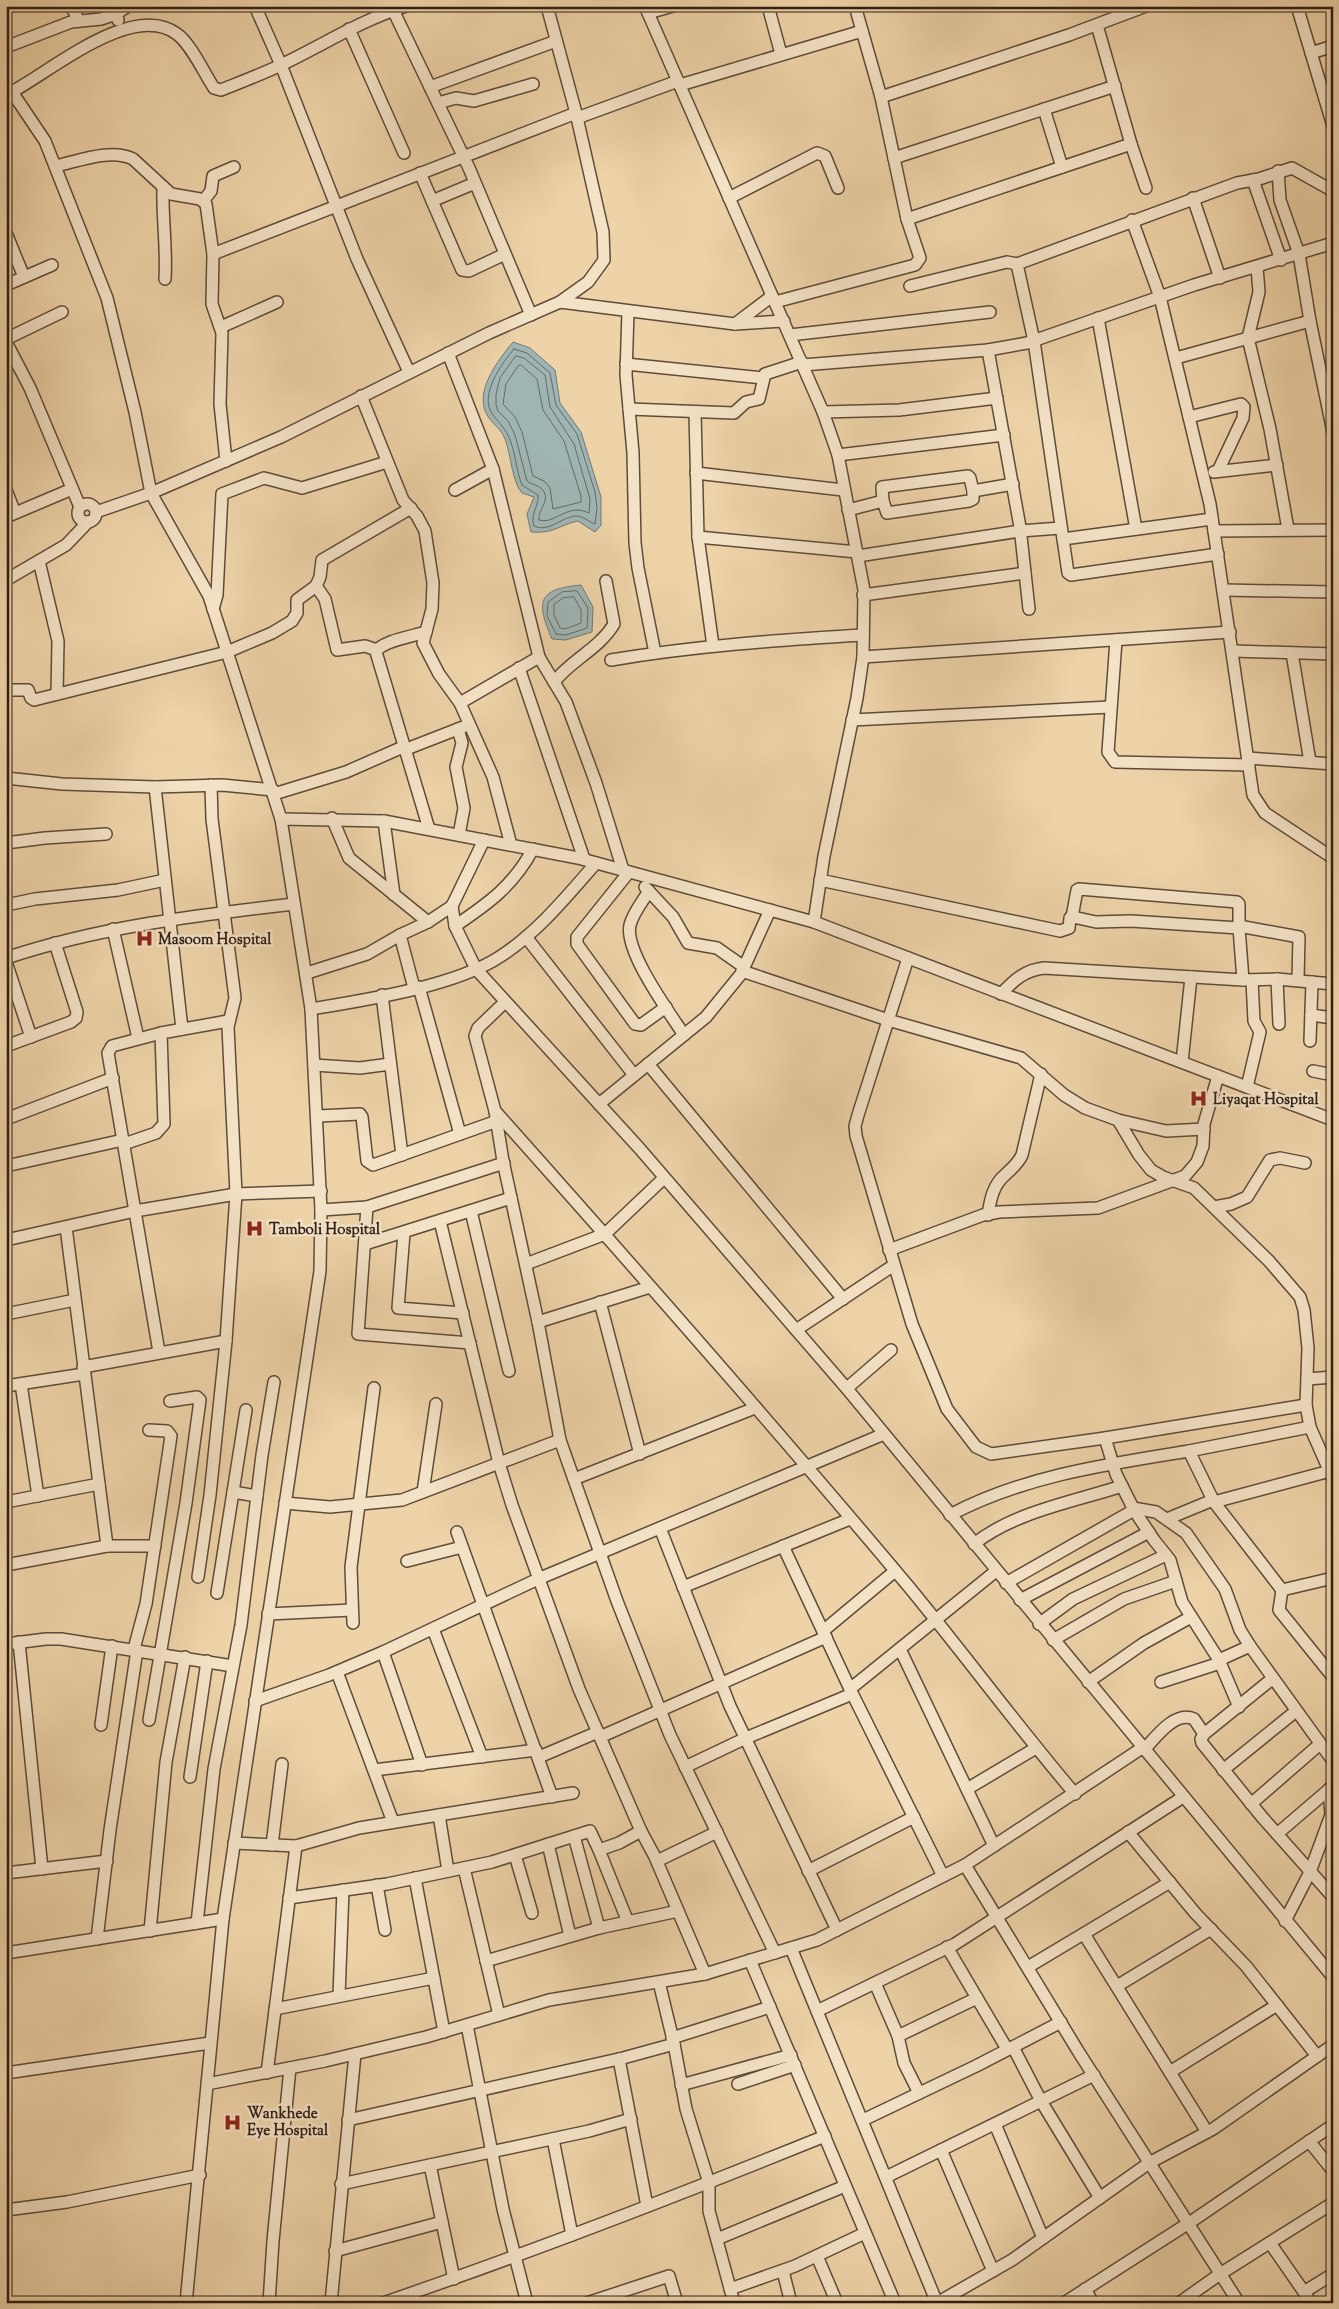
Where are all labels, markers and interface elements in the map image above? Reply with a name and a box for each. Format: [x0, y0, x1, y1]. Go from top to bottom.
hospital icon: Masoom Hospital [134, 929, 154, 949]
place label: Masoom Hospital [158, 930, 272, 951]
hospital icon: Liyaqat Hospital [1189, 1089, 1209, 1109]
place label: Liyaqat Hospital [1213, 1090, 1319, 1111]
hospital icon: Tamboli Hospital [245, 1219, 265, 1239]
place label: Tamboli Hospital [269, 1220, 381, 1241]
place label: Wankhede Eye Hospital [247, 2104, 329, 2142]
hospital icon: Wankhede Eye Hospital [223, 2112, 243, 2132]

